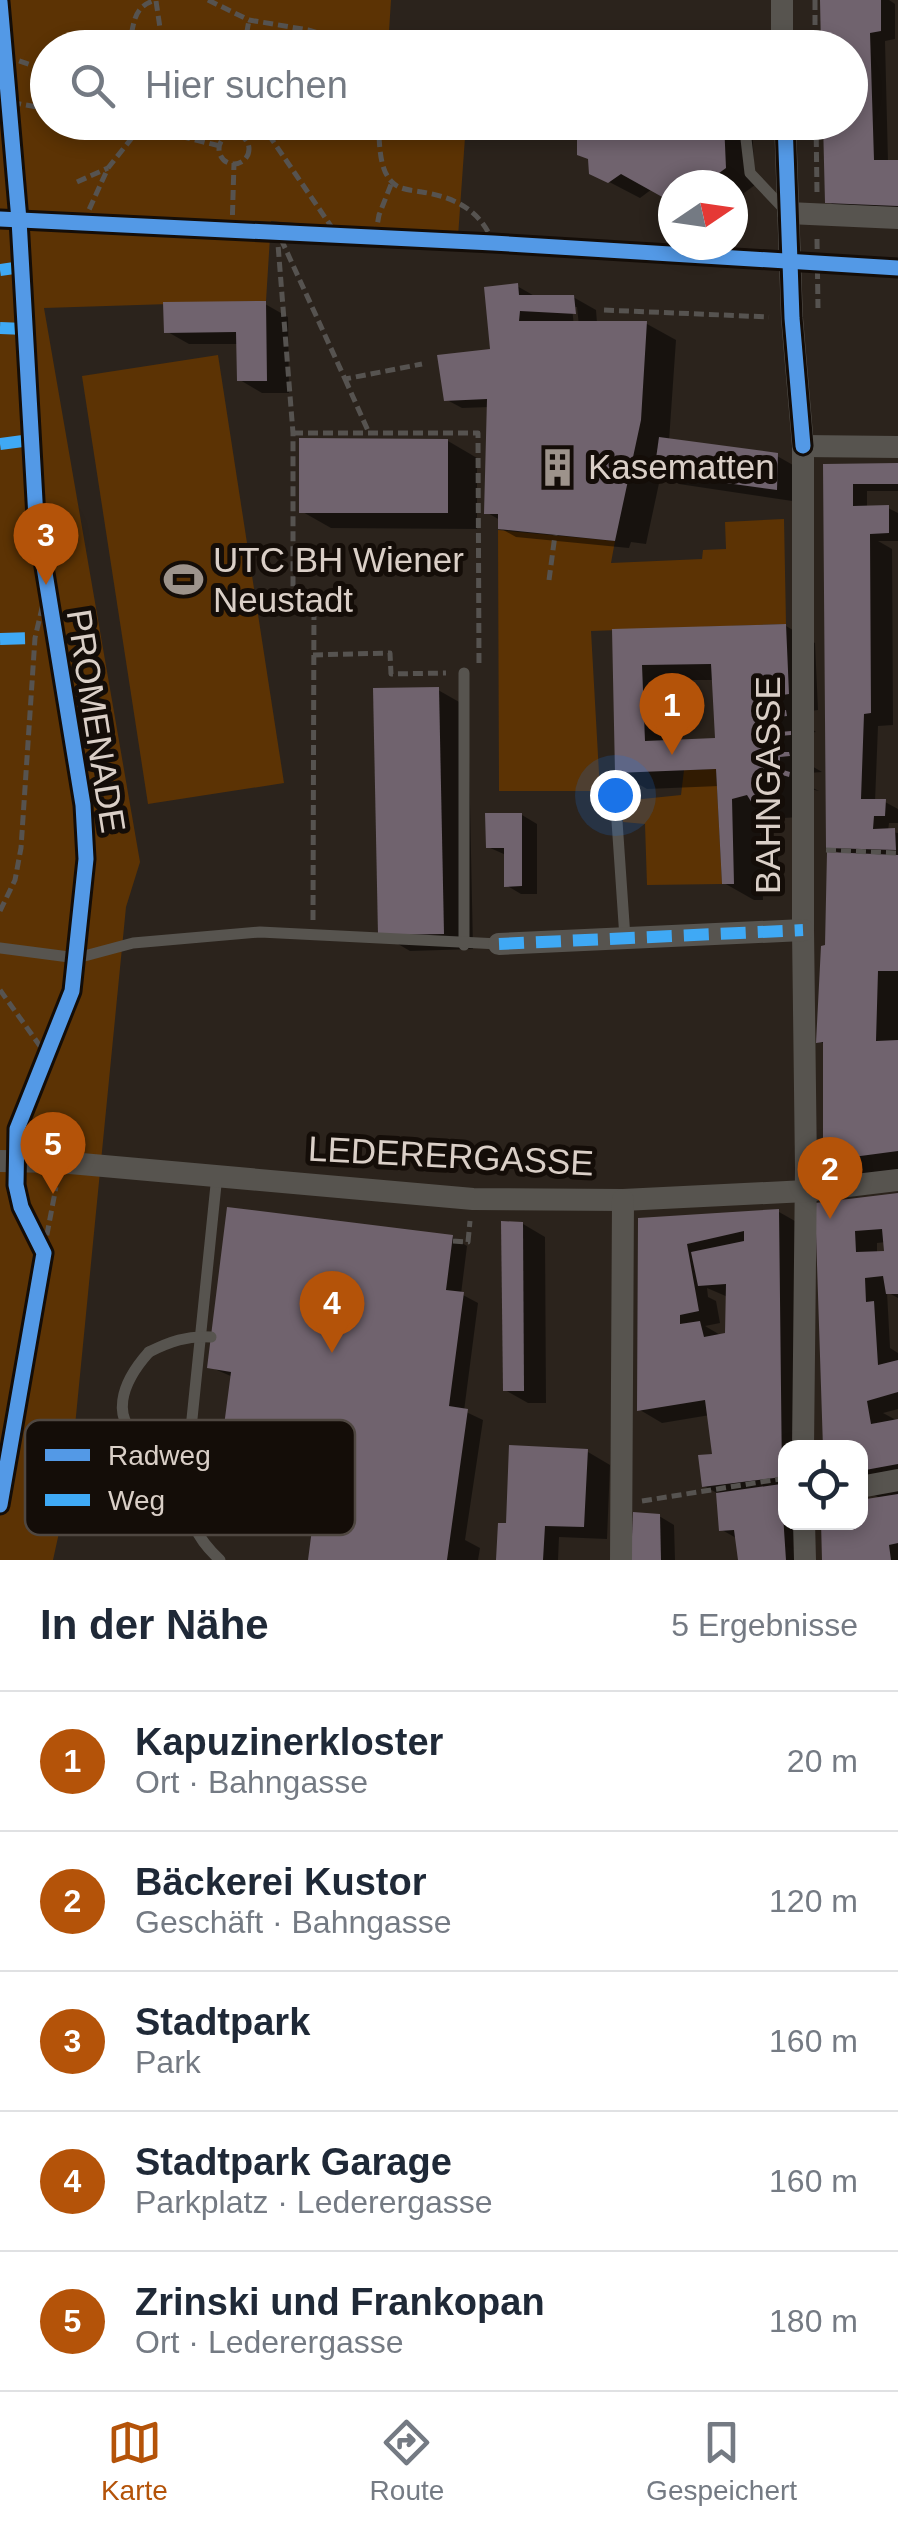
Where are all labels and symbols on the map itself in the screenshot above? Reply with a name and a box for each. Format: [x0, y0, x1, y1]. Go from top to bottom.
north arrow [658, 170, 748, 260]
building icon: Kasematten [537, 446, 579, 488]
place label: Kasematten [588, 447, 775, 486]
pin: 3 [13, 502, 78, 585]
place label: UTC BH Wiener Neustadt [213, 540, 464, 619]
sports icon: UTC BH Wiener Neustadt [162, 559, 204, 601]
street label: PROMENADE [60, 606, 133, 835]
pin: 1 [640, 672, 704, 755]
street label: BAHNGASSE [748, 676, 787, 894]
your location [590, 770, 641, 821]
pin: 5 [20, 1112, 86, 1194]
street label: LEDERERGASSE [307, 1129, 595, 1182]
pin: 2 [798, 1136, 862, 1219]
pin: 4 [300, 1270, 364, 1353]
legend [25, 1420, 355, 1535]
text: Radweg [108, 1440, 211, 1471]
text: Weg [108, 1485, 165, 1516]

